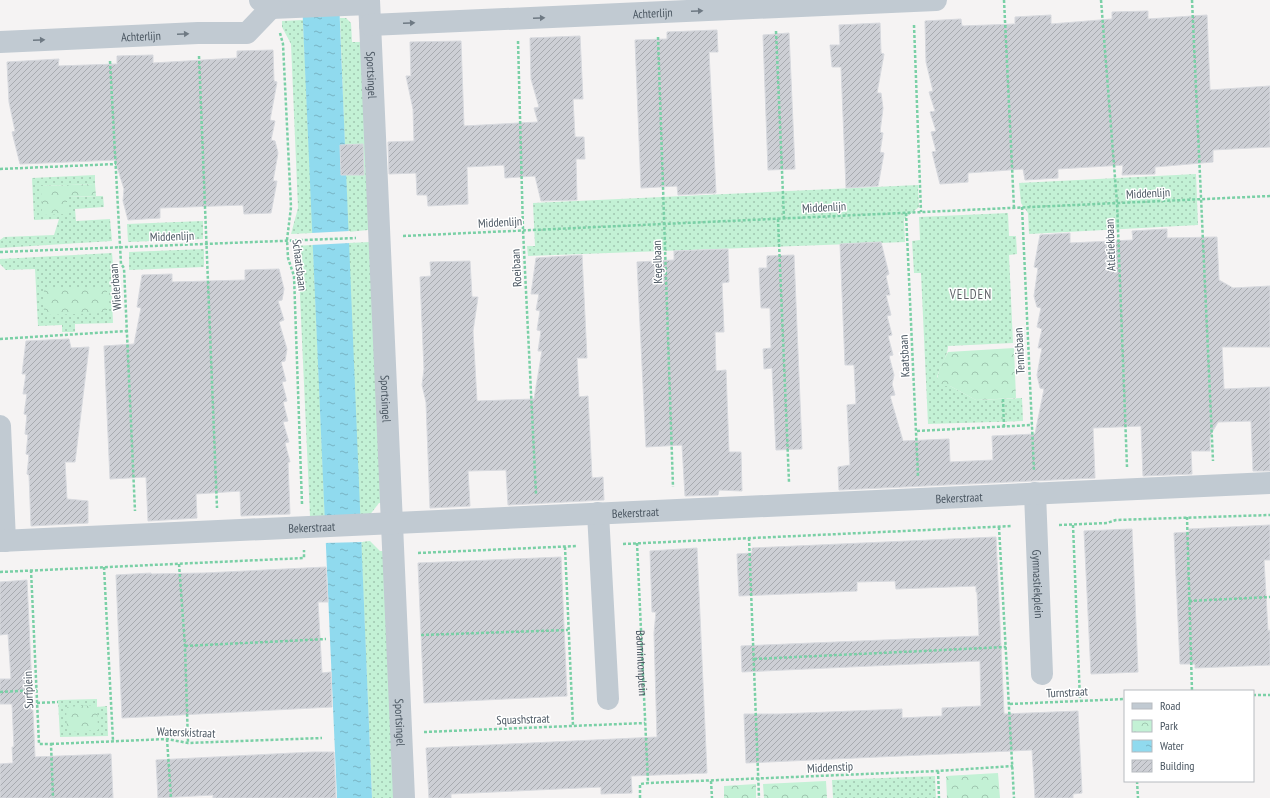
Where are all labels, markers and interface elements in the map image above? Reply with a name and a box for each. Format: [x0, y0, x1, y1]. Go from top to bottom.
street label: Achterlijn [632, 4, 673, 21]
one-way arrow [691, 8, 704, 14]
one-way arrow [533, 14, 545, 21]
one-way arrow [403, 20, 415, 27]
street label: Achterlijn [121, 27, 161, 44]
one-way arrow [177, 31, 190, 37]
one-way arrow [33, 37, 45, 44]
street label: Sportsingel [364, 51, 381, 99]
street label: Middenlijn [1126, 184, 1170, 202]
street label: Middenlijn [802, 198, 846, 216]
street label: Middenlijn [478, 213, 522, 231]
street label: Atletiekbaan [1102, 219, 1118, 271]
street label: Middenlijn [150, 228, 194, 244]
street label: Schaatsbaan [289, 238, 311, 292]
street label: Kegelbaan [649, 240, 665, 284]
street label: Roeibaan [508, 249, 524, 287]
street label: Wielerbaan [105, 263, 125, 311]
district label: VELDEN [949, 286, 992, 303]
street label: Tennisbaan [1010, 327, 1028, 375]
street label: Kaatsbaan [895, 334, 913, 378]
street label: Sportsingel [378, 375, 395, 423]
street label: Bekerstraat [935, 489, 984, 506]
street label: Bekerstraat [611, 503, 660, 521]
street label: Bekerstraat [288, 518, 336, 535]
street label: Gymnastiekplein [1030, 549, 1047, 619]
street label: Badmintonplein [633, 630, 651, 696]
street label: Surfplein [20, 671, 36, 709]
street label: Turnstraat [1046, 683, 1089, 701]
legend [1124, 690, 1254, 782]
street label: Sportsingel [392, 698, 409, 746]
text: Road [1160, 698, 1180, 713]
street label: Squashstraat [496, 711, 551, 727]
text: Park [1160, 718, 1178, 733]
street label: Waterskistraat [156, 723, 216, 741]
text: Water [1160, 738, 1185, 753]
street label: Middenstip [807, 758, 853, 776]
text: Building [1160, 758, 1195, 773]

